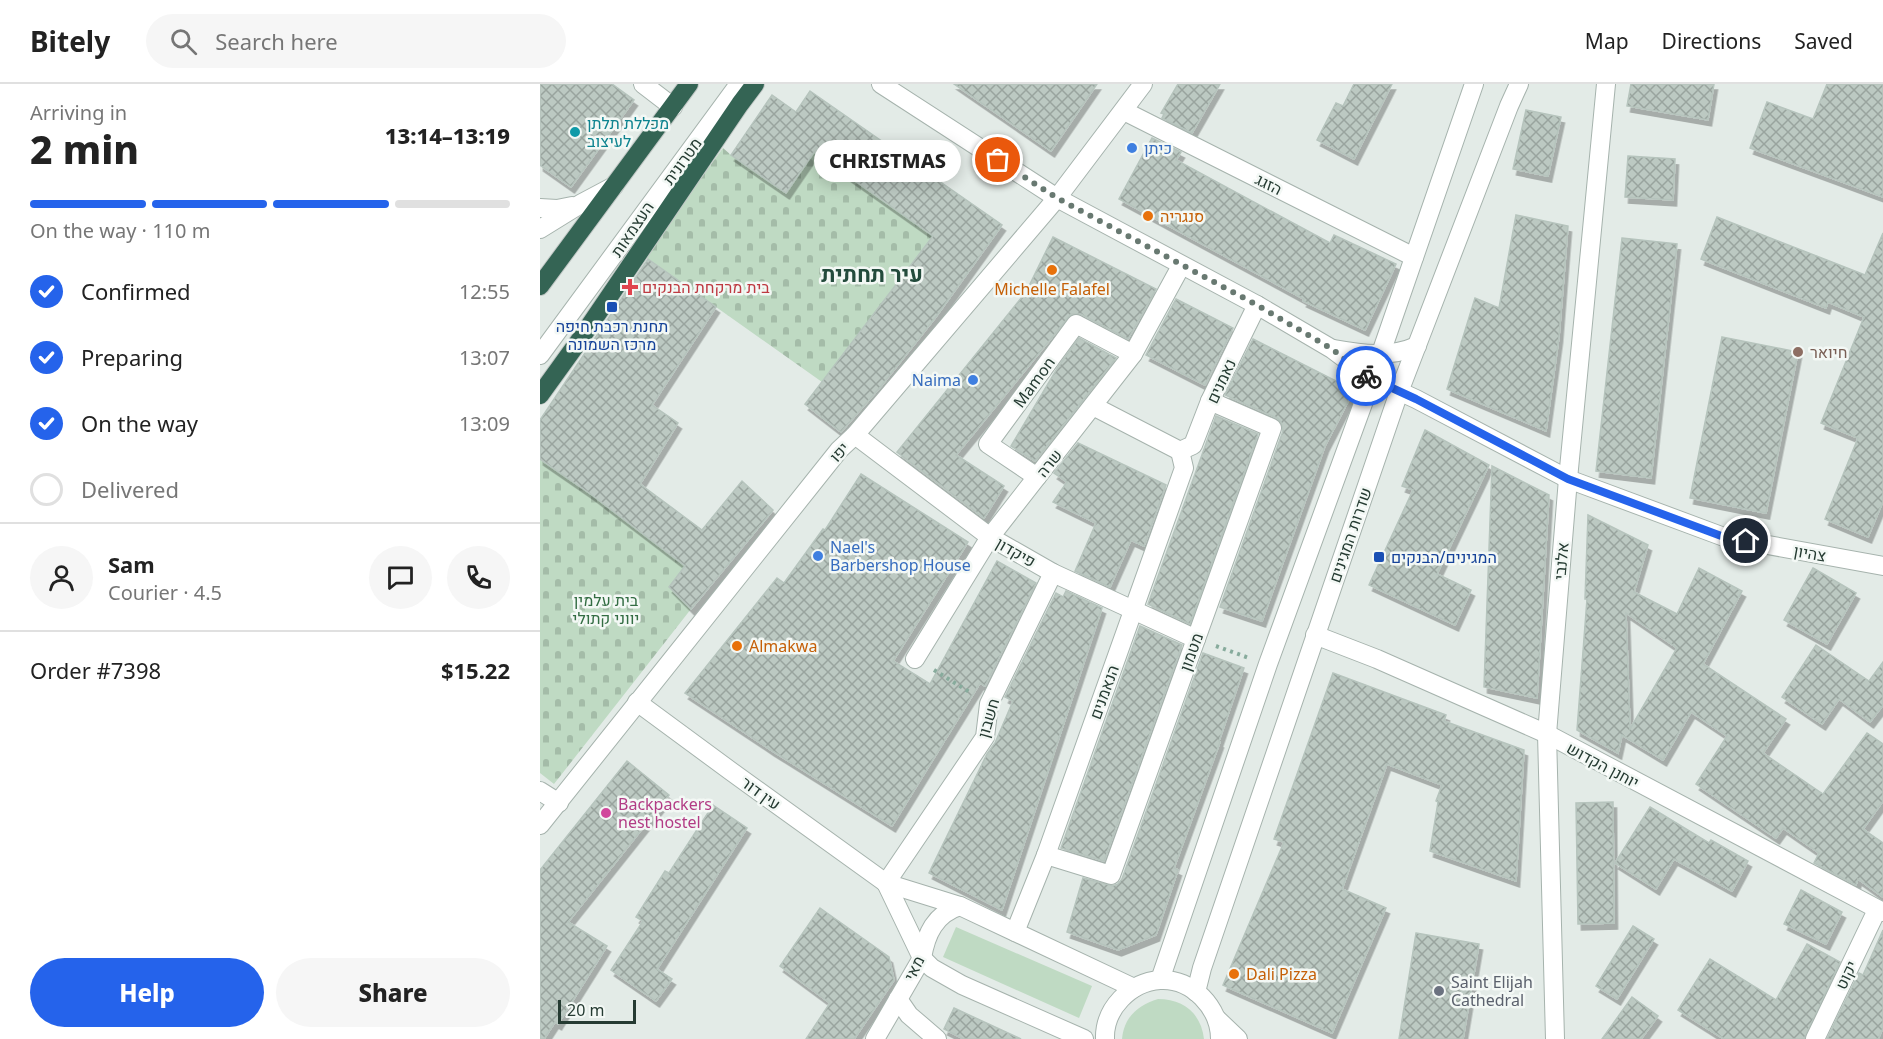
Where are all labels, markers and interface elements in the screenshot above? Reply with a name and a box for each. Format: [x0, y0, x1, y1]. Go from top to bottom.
search box [146, 14, 566, 68]
text: Bitely [30, 22, 110, 60]
icon: search [167, 25, 200, 58]
text: Search here [215, 26, 338, 56]
text: Map [1585, 27, 1629, 55]
text: Directions [1662, 27, 1761, 55]
text: Saved [1794, 27, 1853, 55]
text: Arriving in [30, 99, 127, 126]
place label: מכללת תלתן לעיצוב [587, 112, 669, 152]
text: 13:14–13:19 [385, 120, 510, 150]
text: 2 min [30, 122, 139, 175]
marker: מכללת תלתן לעיצוב [568, 125, 582, 139]
street label: מטרונית [657, 133, 707, 189]
pin [972, 134, 1023, 185]
place label: כיתן [1144, 137, 1172, 159]
callout: CHRISTMAS [815, 139, 962, 181]
marker: כיתן [1125, 141, 1139, 155]
icon: bag [981, 143, 1014, 176]
text: CHRISTMAS [829, 147, 946, 174]
street label: הזגג [1252, 168, 1286, 200]
street label: העצמאות [605, 197, 659, 261]
place label: סנגריה [1160, 205, 1204, 227]
marker: סנגריה [1141, 209, 1155, 223]
text: On the way · 110 m [30, 217, 210, 244]
district label: עיר תחתית [821, 258, 923, 288]
marker: Michelle Falafel [1045, 263, 1059, 277]
icon: check [30, 275, 63, 308]
text: Confirmed [81, 276, 191, 306]
place label: בית מרקחת הבנקים [642, 276, 770, 298]
text: 12:55 [459, 278, 510, 305]
place label: Michelle Falafel [994, 278, 1110, 300]
marker: בית מרקחת הבנקים [623, 280, 637, 294]
marker: תחנת רכבת חיפה מרכז השמונה [605, 300, 619, 314]
place label: תחנת רכבת חיפה מרכז השמונה [556, 315, 668, 355]
icon: check [30, 341, 63, 374]
place label: חיואר [1810, 341, 1847, 363]
text: Preparing [81, 342, 183, 372]
text: 13:07 [459, 344, 510, 371]
marker: חיואר [1791, 345, 1805, 359]
courier [1336, 346, 1396, 406]
street label: Mamon [1008, 352, 1060, 412]
street label: נאמנים [1201, 355, 1241, 407]
icon: bike [1350, 360, 1383, 393]
place label: Naima [912, 369, 961, 391]
marker: Naima [966, 373, 980, 387]
icon: check [30, 407, 63, 440]
text: On the way [81, 408, 198, 438]
text: 13:09 [459, 410, 510, 437]
street label: יפו [824, 437, 854, 467]
street label: שרה [1031, 444, 1067, 482]
text: Delivered [81, 474, 179, 504]
street label: שדרות המגינים [1323, 485, 1377, 585]
pin [1720, 515, 1771, 566]
icon: home [1729, 524, 1762, 557]
street label: פיקדון [992, 532, 1040, 572]
place label: Nael's Barbershop House [830, 536, 971, 576]
street label: צהיון [1792, 539, 1828, 567]
street label: אלנבי [1548, 541, 1574, 581]
button: person [30, 546, 93, 609]
button: chat [369, 546, 432, 609]
button: phone [447, 546, 510, 609]
place label: המגינים/הבנקים [1391, 546, 1497, 568]
text: Sam [108, 549, 155, 579]
marker: Nael's Barbershop House [811, 549, 825, 563]
marker: המגינים/הבנקים [1372, 550, 1386, 564]
text: Courier · 4.5 [108, 579, 222, 606]
park label: בית עלמין יווני קתולי [573, 589, 639, 629]
street label: מטמון [1174, 630, 1208, 674]
place label: Almakwa [749, 635, 817, 657]
marker: Almakwa [730, 639, 744, 653]
text: Order #7398 [30, 655, 161, 685]
text: $15.22 [441, 655, 510, 685]
street label: הנאמנים [1084, 662, 1124, 722]
street label: חשבון [972, 696, 1004, 740]
street label: יוחנן הקדוש [1563, 737, 1643, 793]
street label: עין דור [737, 771, 785, 815]
place label: Backpackers nest hostel [618, 793, 712, 833]
marker: Backpackers nest hostel [599, 806, 613, 820]
street label: מאי [899, 952, 929, 984]
street label: יקוט [1830, 957, 1862, 993]
button: Help [30, 958, 264, 1027]
button: Share [276, 958, 510, 1027]
place label: Dali Pizza [1246, 963, 1317, 985]
marker: Dali Pizza [1227, 967, 1241, 981]
place label: Saint Elijah Cathedral [1451, 971, 1533, 1011]
marker: Saint Elijah Cathedral [1432, 984, 1446, 998]
scale bar [558, 997, 636, 1024]
text: 20 m [567, 999, 604, 1021]

